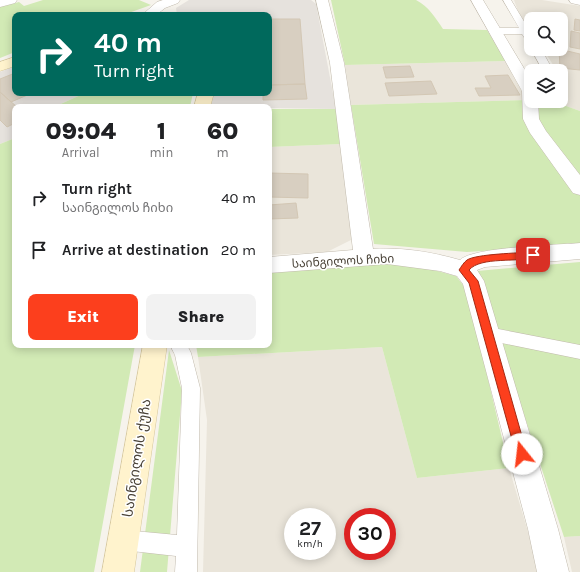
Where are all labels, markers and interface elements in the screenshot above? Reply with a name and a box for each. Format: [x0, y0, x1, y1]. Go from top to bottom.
map controls [524, 12, 568, 108]
button: search [524, 12, 568, 56]
text: 40 m [94, 26, 162, 59]
icon: right [28, 28, 80, 80]
text: Turn right [94, 60, 174, 82]
button: layers [524, 64, 568, 108]
text: 09:04 [46, 117, 116, 145]
text: 1 [157, 117, 166, 145]
text: 60 [207, 117, 238, 145]
text: Arrival [62, 145, 100, 160]
text: min [149, 145, 173, 160]
text: m [217, 145, 229, 160]
text: Turn right [62, 180, 132, 198]
icon: right [28, 187, 50, 209]
text: 40 m [221, 189, 256, 207]
text: საინგილოს ჩიხი [62, 200, 173, 215]
pin [516, 238, 550, 272]
icon: arrive [28, 239, 50, 261]
text: Arrive at destination [62, 241, 209, 259]
text: 20 m [221, 241, 256, 259]
icon: arrive [522, 244, 544, 266]
street label: საინგილოს ჩიხი [291, 251, 395, 272]
button: Exit [28, 294, 138, 340]
button: Share [146, 294, 256, 340]
street label: საინგილოს ქუჩა [119, 398, 155, 518]
position arrow [501, 433, 543, 475]
speed limit sign: 30 [344, 508, 396, 560]
text: 27 [299, 517, 321, 540]
text: km/h [297, 538, 323, 550]

